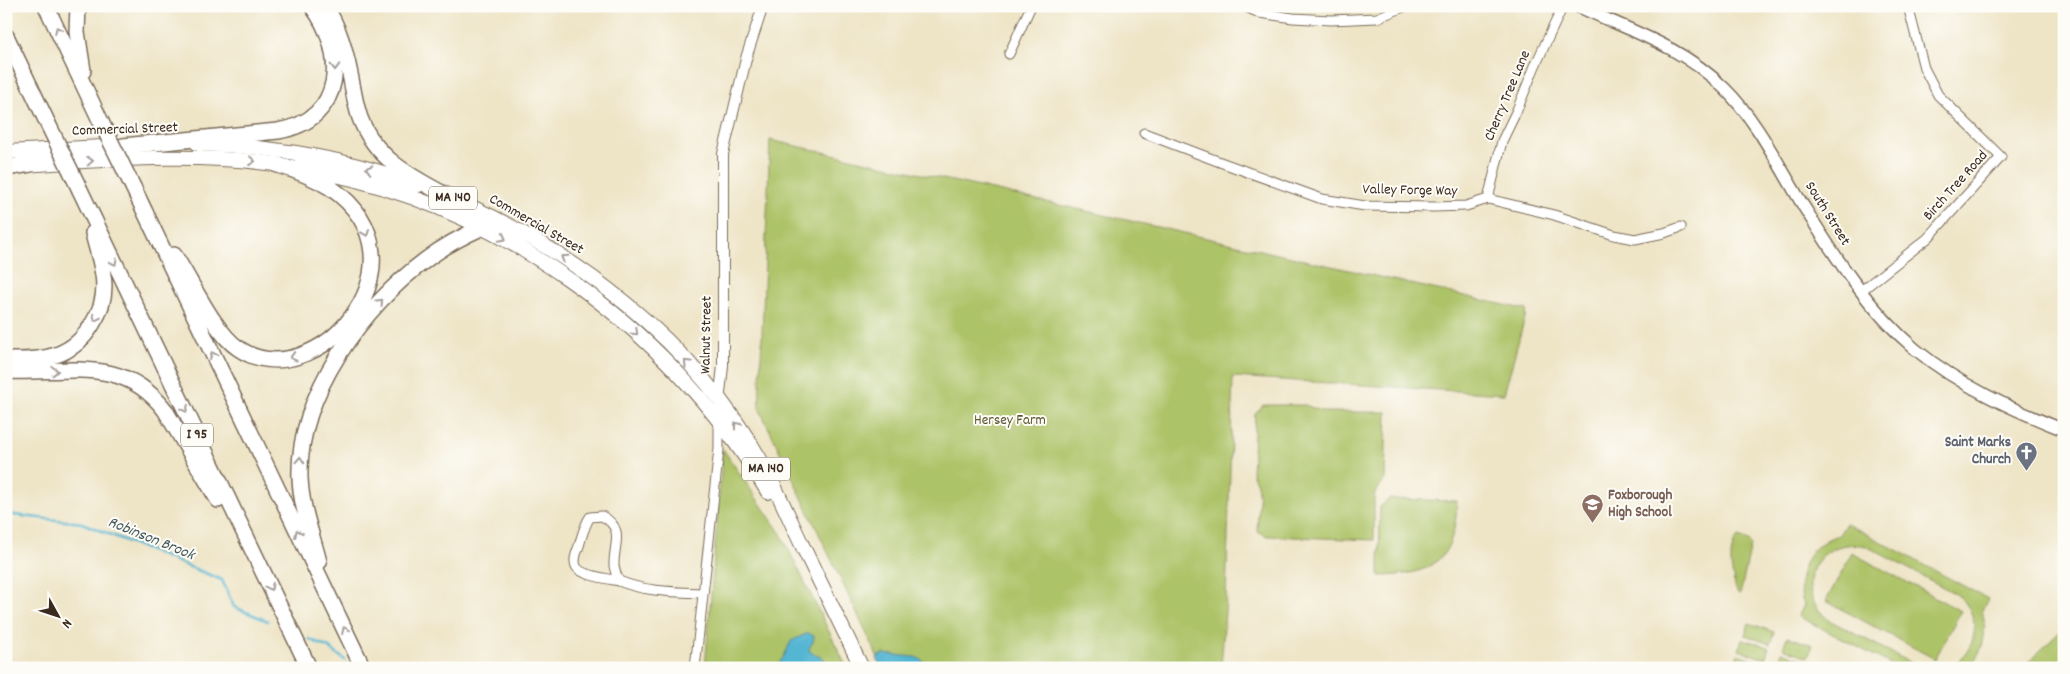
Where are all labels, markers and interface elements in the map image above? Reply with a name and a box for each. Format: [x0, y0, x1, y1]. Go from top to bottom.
one-way arrow [53, 26, 64, 35]
street label: Cherry Tree Lane [1479, 47, 1537, 145]
one-way arrow [330, 64, 340, 71]
street label: Commercial Street [72, 117, 179, 143]
street label: Birch Tree Road [1918, 146, 1994, 226]
one-way arrow [248, 155, 256, 166]
one-way arrow [86, 156, 94, 167]
one-way arrow [364, 164, 373, 175]
street label: South Street [1799, 178, 1856, 251]
street label: Valley Forge Way [1362, 179, 1458, 203]
road number: MA 140 [429, 187, 477, 210]
street label: Commercial Street [485, 189, 588, 261]
one-way arrow [360, 228, 370, 237]
one-way arrow [498, 232, 507, 242]
one-way arrow [560, 255, 569, 264]
one-way arrow [108, 257, 119, 266]
street label: Walnut Street [695, 295, 719, 374]
one-way arrow [374, 298, 383, 307]
one-way arrow [92, 312, 102, 321]
one-way arrow [630, 326, 639, 335]
one-way arrow [209, 351, 219, 360]
one-way arrow [289, 351, 298, 362]
one-way arrow [684, 359, 693, 368]
one-way arrow [51, 365, 59, 376]
one-way arrow [178, 404, 189, 413]
park label: Hersey Farm [974, 410, 1046, 432]
one-way arrow [735, 422, 743, 431]
road number: I 95 [181, 424, 213, 446]
place label: Saint Marks Church [1945, 432, 2011, 471]
church icon: Saint Marks Church [2015, 440, 2039, 471]
one-way arrow [295, 456, 306, 464]
road number: MA 140 [742, 458, 790, 480]
place label: Foxborough High School [1608, 485, 1672, 524]
school or university icon: Foxborough High School [1580, 493, 1604, 524]
water label: Robinson Brook [104, 511, 199, 567]
one-way arrow [294, 529, 304, 538]
one-way arrow [264, 582, 274, 591]
north arrow [32, 592, 82, 642]
text: N [56, 614, 76, 632]
one-way arrow [340, 626, 351, 635]

